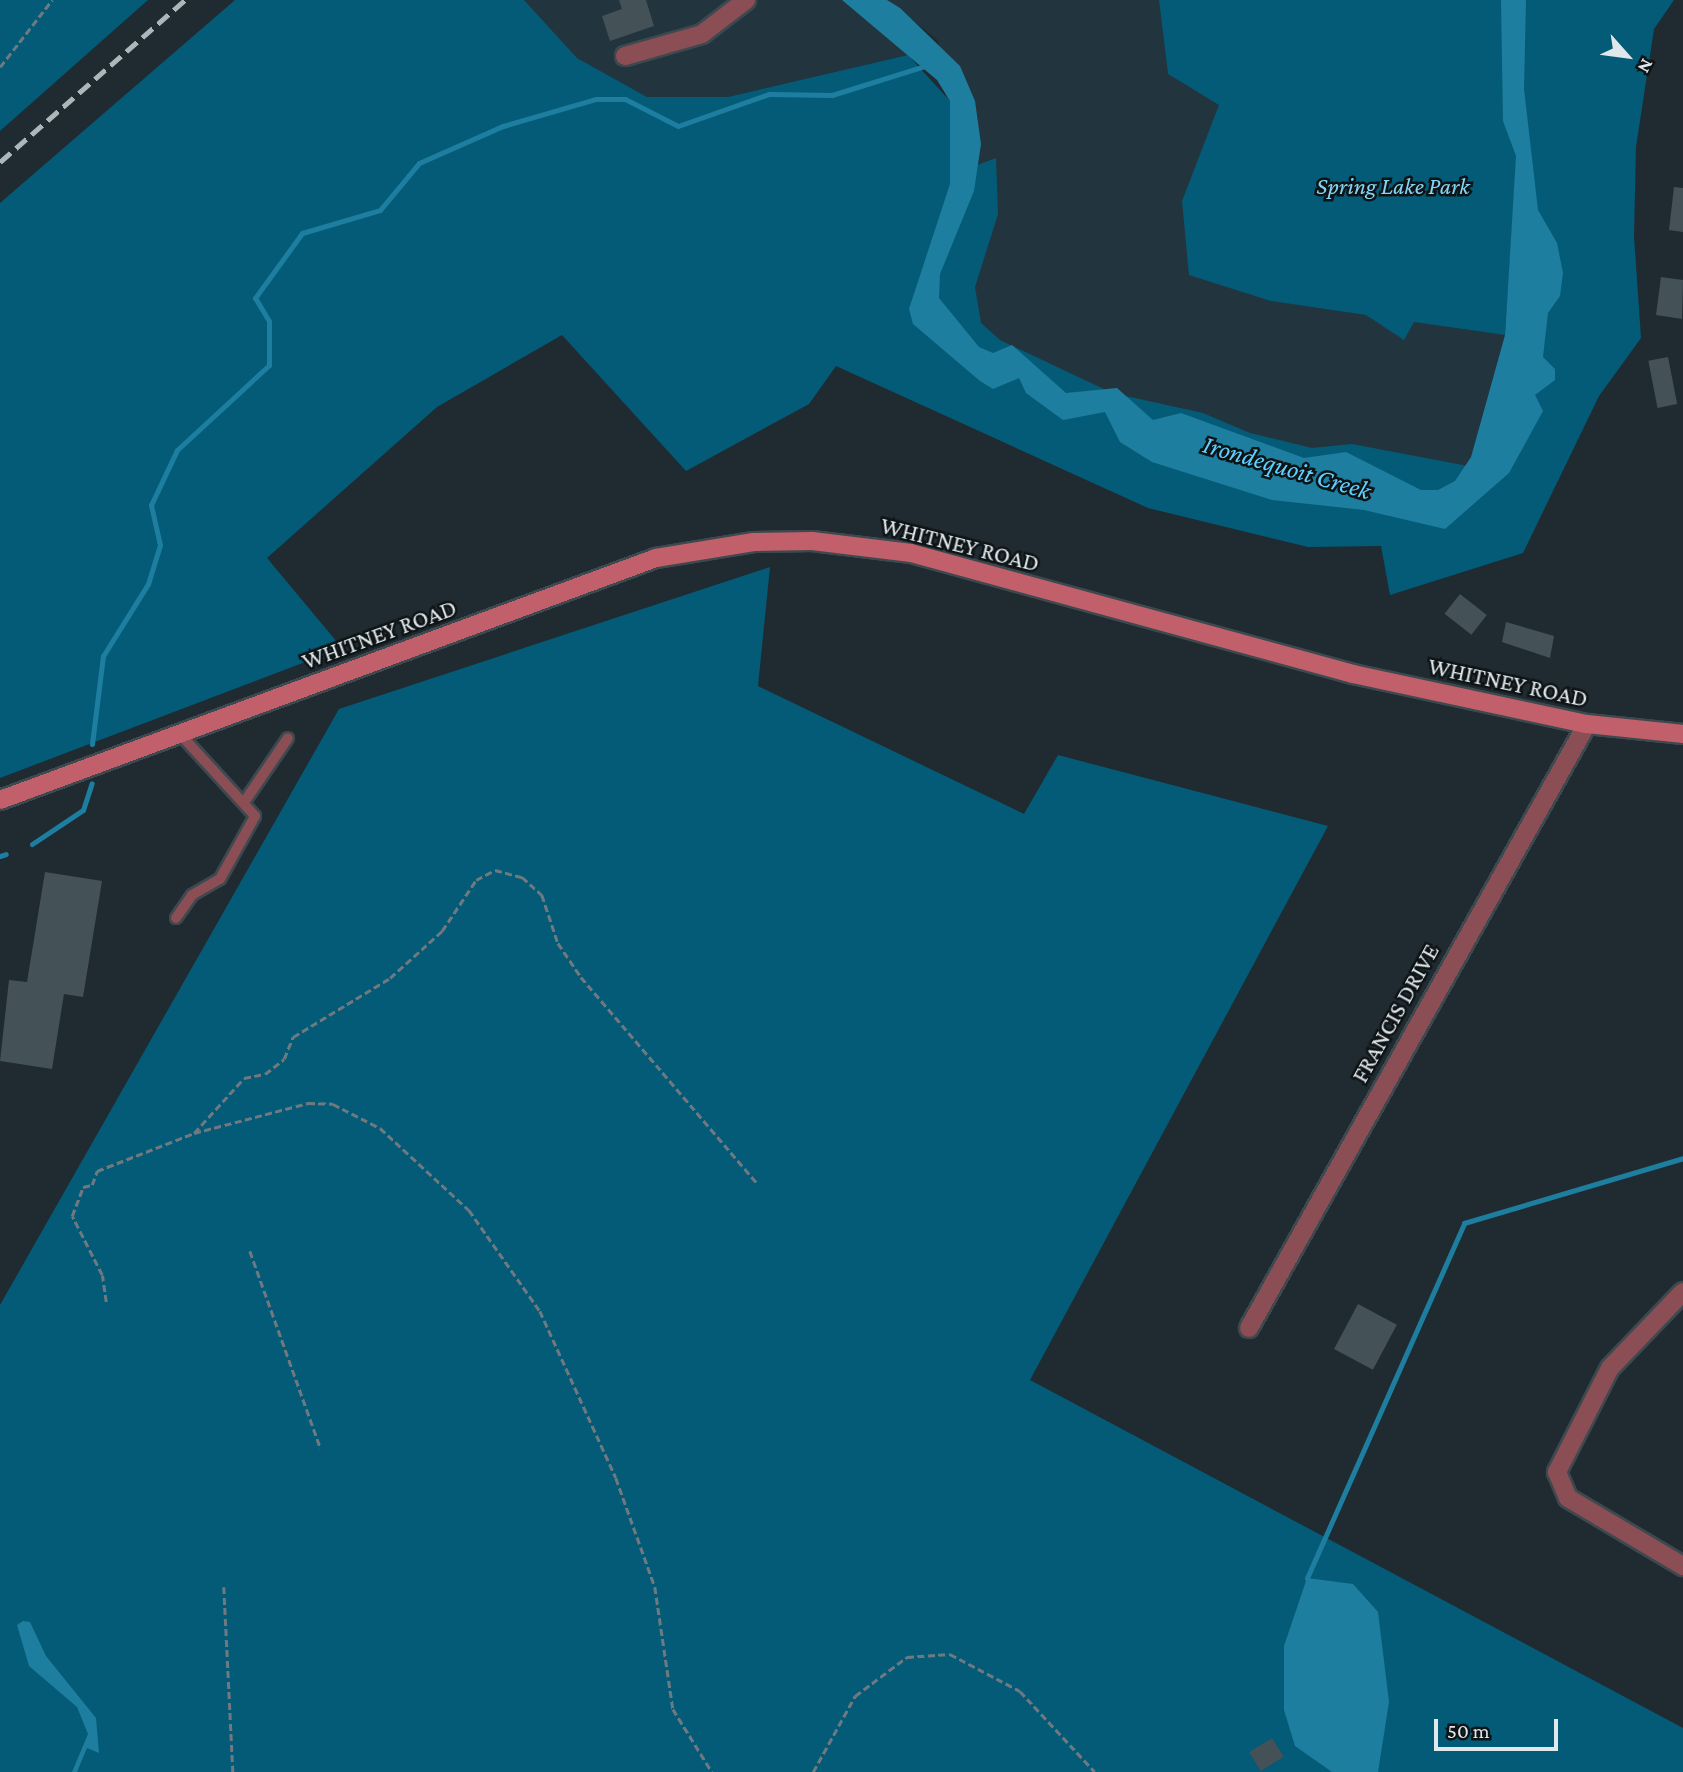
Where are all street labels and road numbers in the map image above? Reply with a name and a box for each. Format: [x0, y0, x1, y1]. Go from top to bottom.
street label: WHITNEY ROAD [878, 510, 1042, 578]
street label: WHITNEY ROAD [298, 593, 460, 675]
street label: WHITNEY ROAD [1426, 651, 1590, 713]
street label: FRANCIS DRIVE [1345, 939, 1445, 1087]

